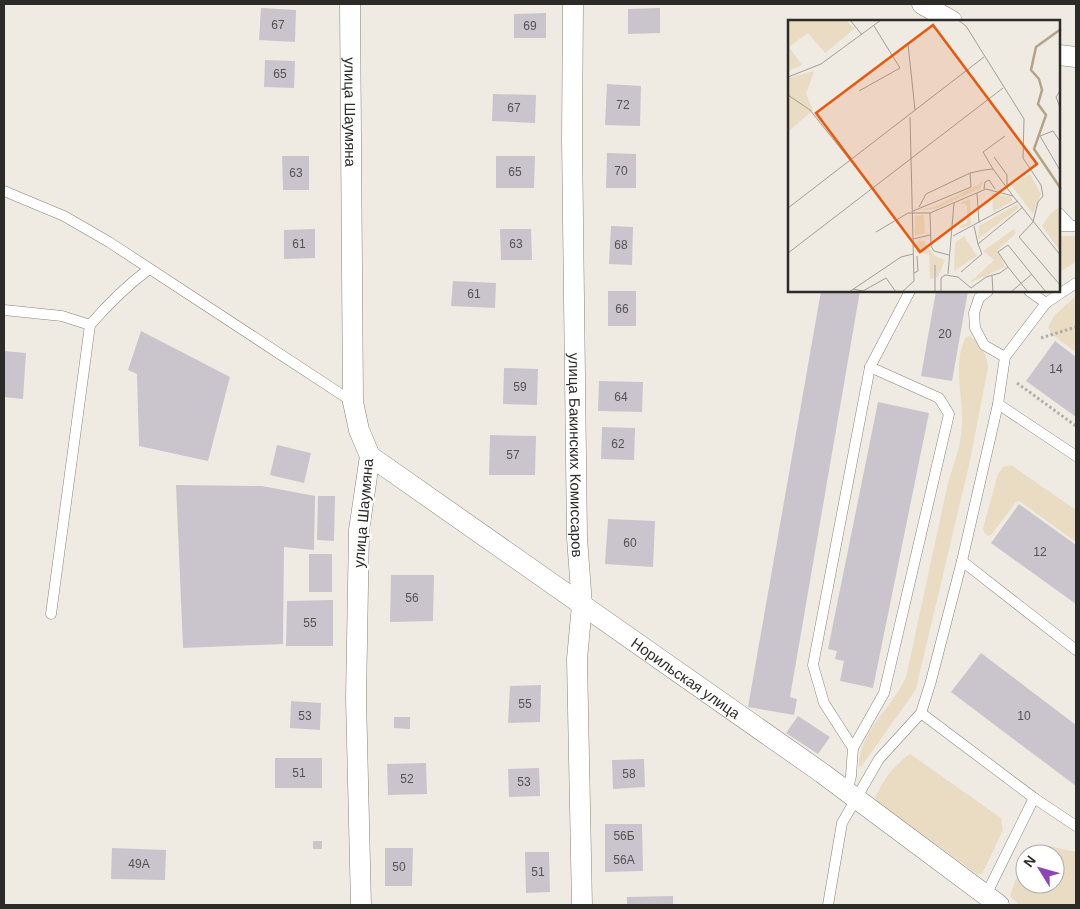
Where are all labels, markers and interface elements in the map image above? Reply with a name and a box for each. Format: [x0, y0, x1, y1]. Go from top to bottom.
house number: 67 [271, 18, 285, 32]
house number: 69 [523, 19, 537, 33]
inset map [788, 20, 1060, 292]
street label: улица Шаумяна [342, 57, 360, 168]
house number: 65 [273, 67, 287, 81]
house number: 72 [616, 98, 630, 112]
house number: 67 [507, 101, 521, 115]
house number: 70 [614, 164, 628, 178]
house number: 65 [508, 165, 522, 179]
house number: 63 [289, 166, 303, 180]
house number: 61 [292, 237, 306, 251]
house number: 63 [509, 237, 523, 251]
house number: 68 [614, 238, 628, 252]
house number: 61 [467, 287, 481, 301]
house number: 66 [615, 302, 629, 316]
house number: 20 [938, 327, 952, 341]
street label: улица Бакинских Комиссаров [566, 352, 587, 558]
house number: 14 [1049, 362, 1063, 376]
house number: 59 [513, 380, 527, 394]
house number: 64 [614, 390, 628, 404]
house number: 62 [611, 437, 625, 451]
house number: 57 [506, 448, 520, 462]
street label: улица Шаумяна [350, 457, 376, 568]
house number: 60 [623, 536, 637, 550]
house number: 12 [1033, 545, 1047, 559]
house number: 56 [405, 591, 419, 605]
house number: 55 [303, 616, 317, 630]
street label: Норильская улица [628, 634, 744, 722]
house number: 55 [518, 697, 532, 711]
house number: 53 [298, 709, 312, 723]
house number: 10 [1017, 709, 1031, 723]
house number: 51 [292, 766, 306, 780]
house number: 58 [622, 767, 636, 781]
house number: 52 [400, 772, 414, 786]
house number: 53 [517, 775, 531, 789]
house number: 56Б [613, 829, 635, 843]
north arrow [1015, 844, 1065, 894]
text: N [1020, 852, 1039, 870]
house number: 56А [613, 853, 635, 867]
house number: 49А [128, 857, 150, 871]
house number: 50 [392, 860, 406, 874]
house number: 51 [531, 865, 545, 879]

